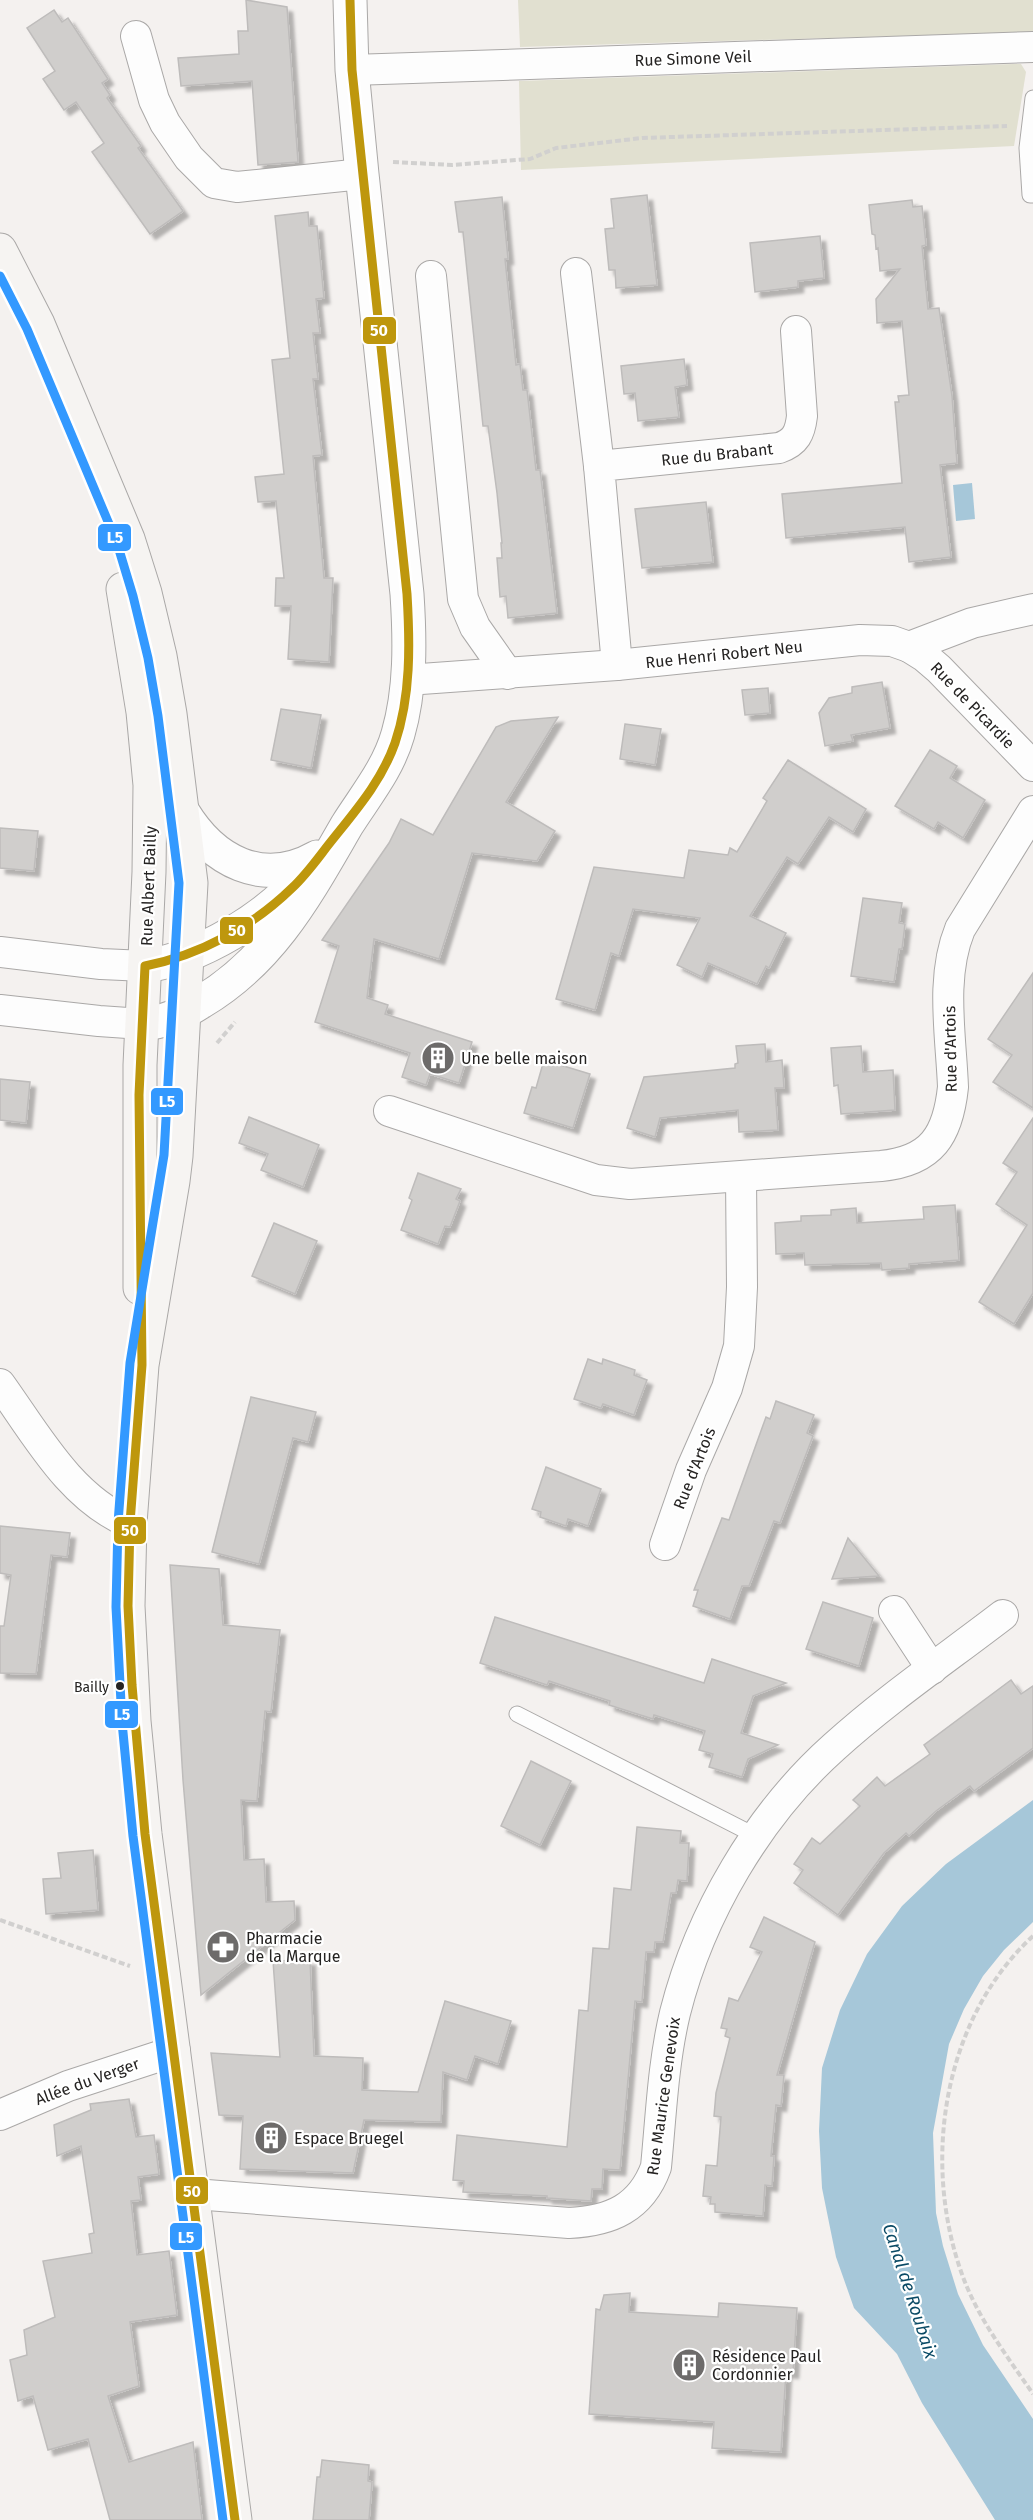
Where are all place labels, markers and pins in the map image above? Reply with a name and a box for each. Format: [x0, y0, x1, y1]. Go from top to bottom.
building icon: Une belle maison [420, 1040, 456, 1076]
place label: Une belle maison [461, 1049, 588, 1068]
place label: Bailly [74, 1679, 109, 1696]
marker: Bailly [114, 1680, 126, 1692]
pharmacy icon: Pharmacie de la Marque [205, 1929, 241, 1965]
place label: Pharmacie de la Marque [246, 1929, 341, 1966]
building icon: Espace Bruegel [253, 2120, 289, 2156]
place label: Espace Bruegel [294, 2129, 404, 2148]
building icon: Résidence Paul Cordonnier [671, 2347, 707, 2383]
place label: Résidence Paul Cordonnier [712, 2347, 822, 2384]

